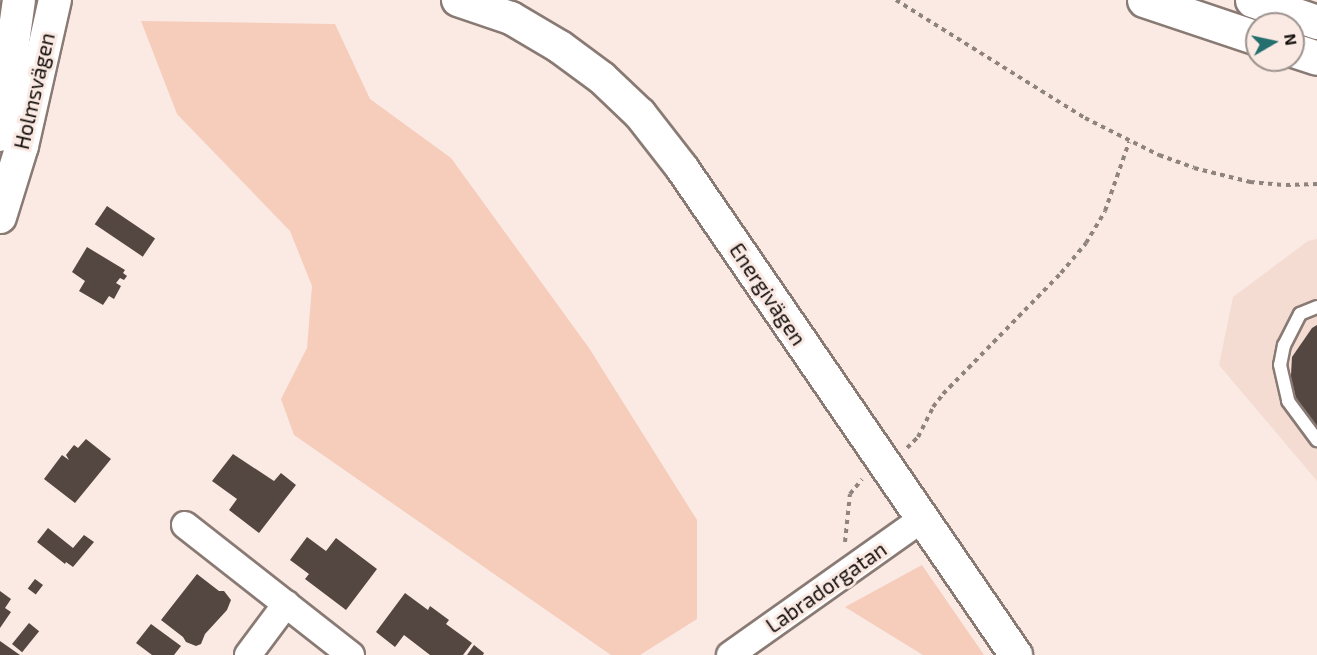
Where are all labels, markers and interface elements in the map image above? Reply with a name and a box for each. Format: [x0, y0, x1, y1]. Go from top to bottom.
north arrow [1245, 12, 1305, 72]
street label: Holmsvägen [8, 30, 60, 152]
text: N [1281, 32, 1302, 47]
street label: Energivägen [725, 238, 811, 350]
street label: Labradorgatan [761, 536, 891, 638]

